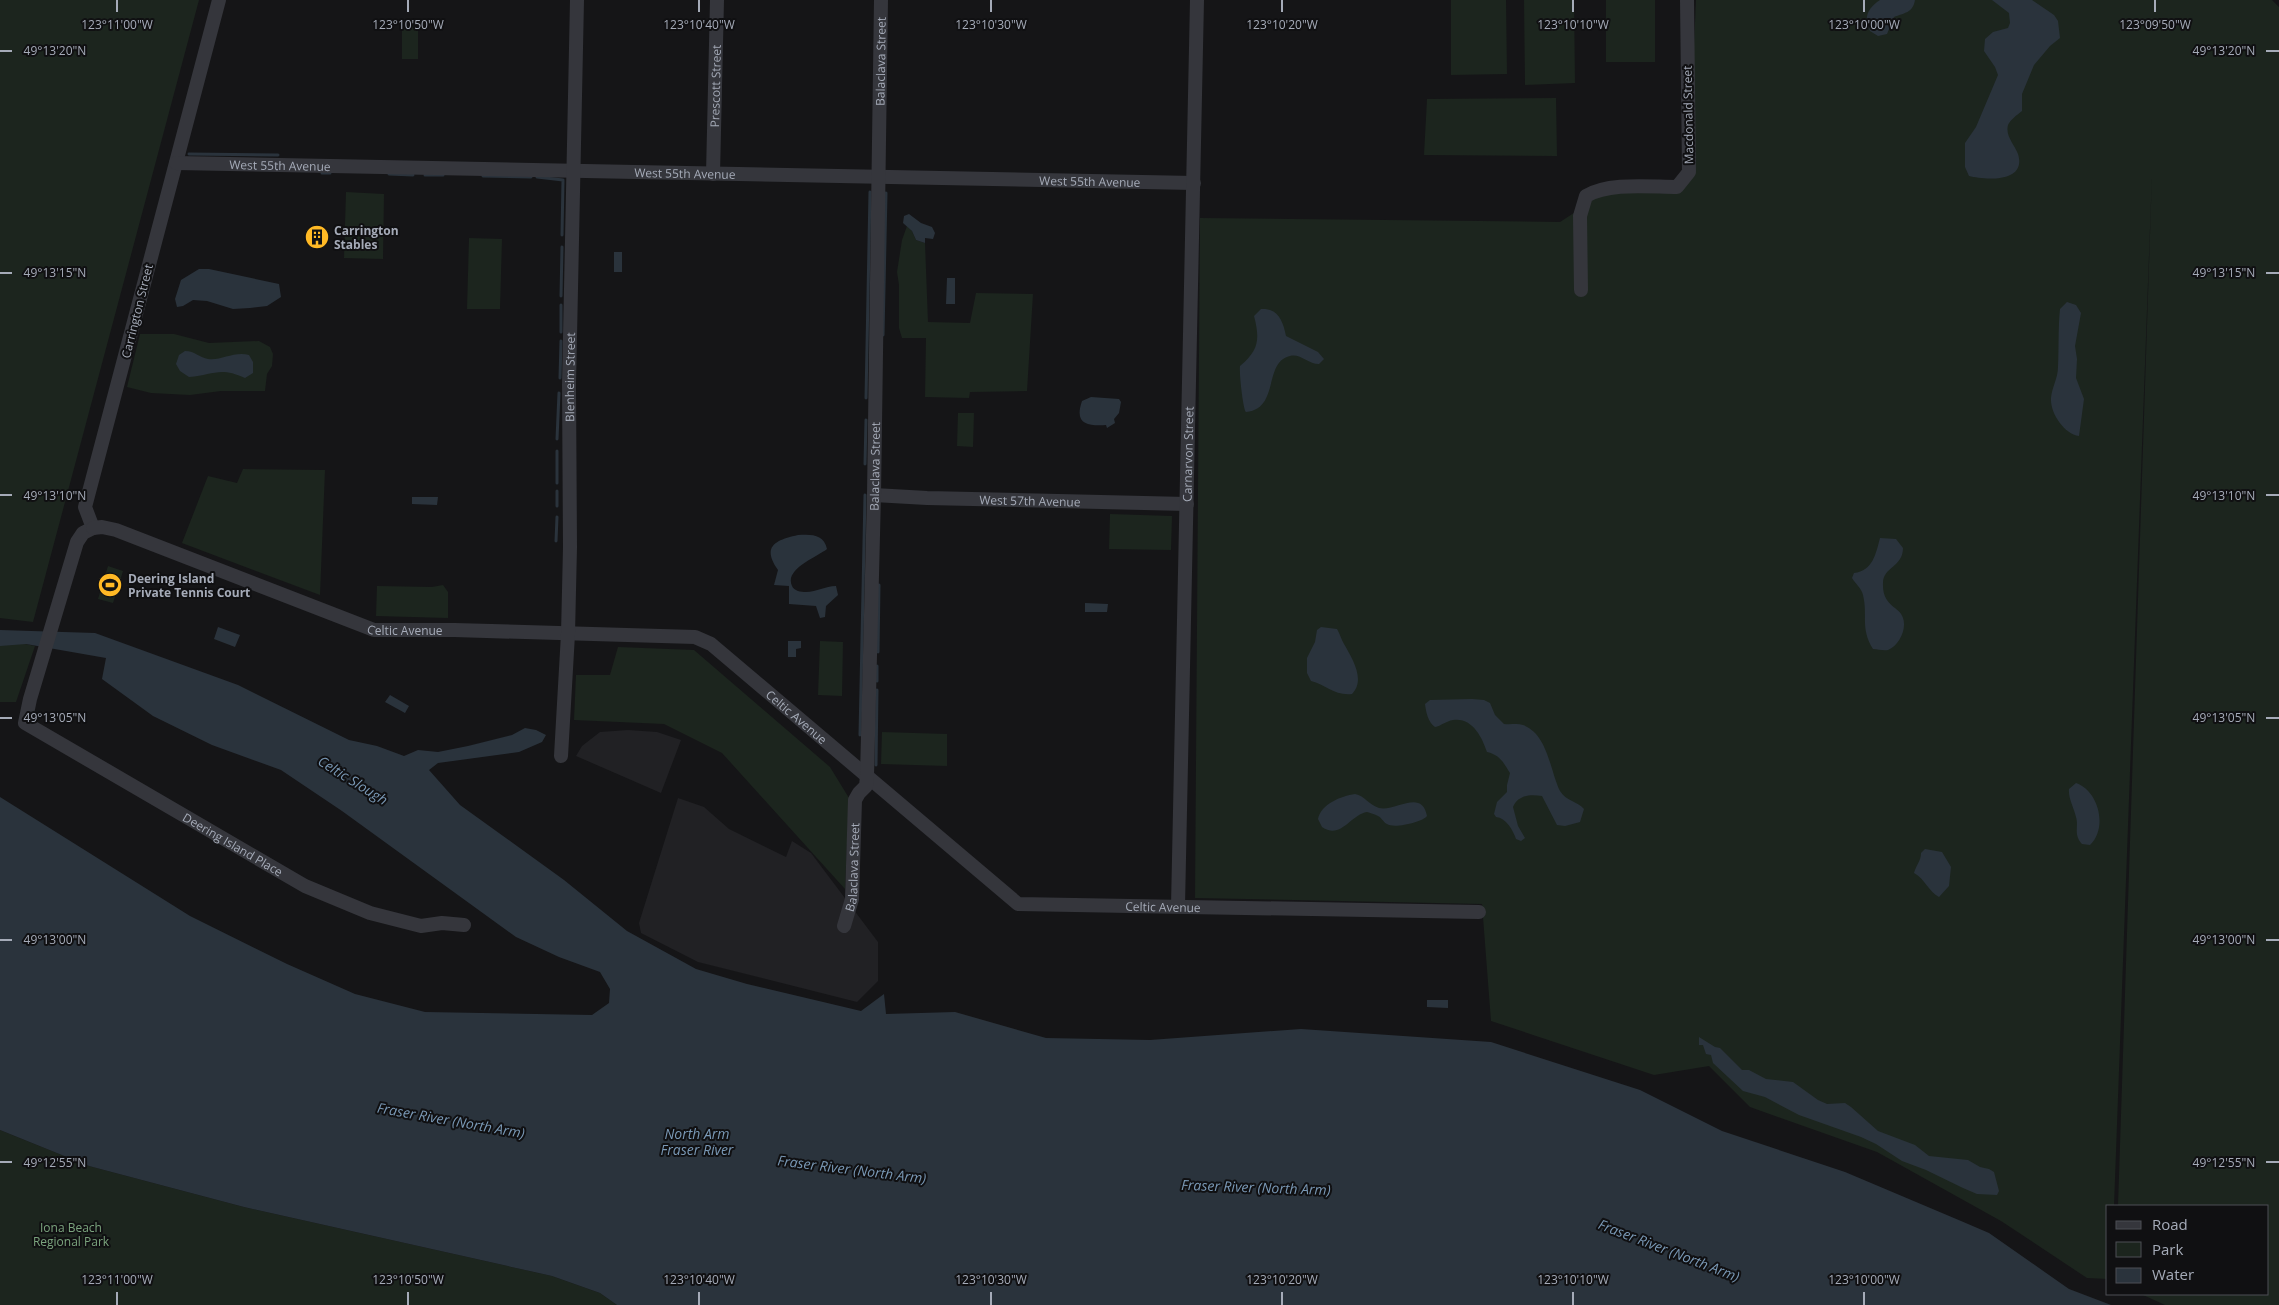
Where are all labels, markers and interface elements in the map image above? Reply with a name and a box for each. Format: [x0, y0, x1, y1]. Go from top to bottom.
text: 123°11'00"W [81, 16, 153, 33]
text: 123°10'50"W [372, 16, 444, 33]
text: 123°10'40"W [663, 16, 735, 33]
text: 123°10'30"W [955, 16, 1027, 33]
text: 123°10'20"W [1246, 16, 1318, 33]
text: 123°10'10"W [1537, 16, 1609, 33]
text: 123°10'00"W [1828, 16, 1900, 33]
text: 123°09'50"W [2119, 16, 2191, 33]
street label: Balaclava Street [871, 17, 889, 106]
text: 49°13'20"N [24, 42, 86, 59]
text: 49°13'20"N [2193, 42, 2255, 59]
street label: Prescott Street [706, 44, 724, 128]
street label: Macdonald Street [1679, 65, 1697, 165]
street label: West 55th Avenue [229, 156, 331, 175]
street label: West 55th Avenue [634, 164, 736, 182]
street label: West 55th Avenue [1039, 171, 1141, 190]
place label: Carrington Stables [334, 222, 399, 253]
building icon: Carrington Stables [304, 224, 330, 250]
street label: Carrington Street [117, 262, 157, 360]
text: 49°13'15"N [24, 264, 86, 281]
text: 49°13'15"N [2193, 264, 2255, 281]
street label: Blenheim Street [560, 332, 579, 422]
street label: Carnarvon Street [1178, 406, 1197, 502]
street label: Balaclava Street [865, 422, 884, 511]
text: 49°13'10"N [24, 487, 86, 504]
text: 49°13'10"N [2193, 487, 2255, 504]
street label: West 57th Avenue [979, 491, 1081, 510]
place label: Deering Island Private Tennis Court [128, 570, 250, 601]
sports icon: Deering Island Private Tennis Court [97, 572, 123, 598]
street label: Celtic Avenue [365, 620, 443, 639]
street label: Celtic Avenue [763, 686, 831, 748]
text: 49°13'05"N [24, 709, 86, 726]
text: 49°13'05"N [2193, 709, 2255, 726]
water label: Celtic Slough [315, 751, 391, 809]
street label: Deering Island Place [180, 808, 286, 880]
street label: Balaclava Street [840, 822, 863, 914]
street label: Celtic Avenue [1125, 897, 1201, 916]
text: 49°13'00"N [24, 931, 86, 948]
text: 49°13'00"N [2193, 931, 2255, 948]
water label: Fraser River (North Arm) [376, 1098, 526, 1142]
water label: North Arm Fraser River [661, 1124, 734, 1159]
water label: Fraser River (North Arm) [777, 1150, 927, 1188]
text: 49°12'55"N [24, 1154, 86, 1171]
text: 49°12'55"N [2193, 1154, 2255, 1171]
water label: Fraser River (North Arm) [1181, 1175, 1331, 1199]
legend [2106, 1205, 2269, 1295]
water label: Fraser River (North Arm) [1596, 1214, 1742, 1286]
text: Road [2152, 1214, 2188, 1234]
park label: Iona Beach Regional Park [33, 1219, 110, 1250]
text: Park [2152, 1239, 2183, 1259]
text: Water [2152, 1264, 2194, 1284]
text: 123°11'00"W [81, 1271, 153, 1288]
text: 123°10'50"W [372, 1271, 444, 1288]
text: 123°10'40"W [663, 1271, 735, 1288]
text: 123°10'30"W [955, 1271, 1027, 1288]
text: 123°10'20"W [1246, 1271, 1318, 1288]
text: 123°10'10"W [1537, 1271, 1609, 1288]
text: 123°10'00"W [1828, 1271, 1900, 1288]

